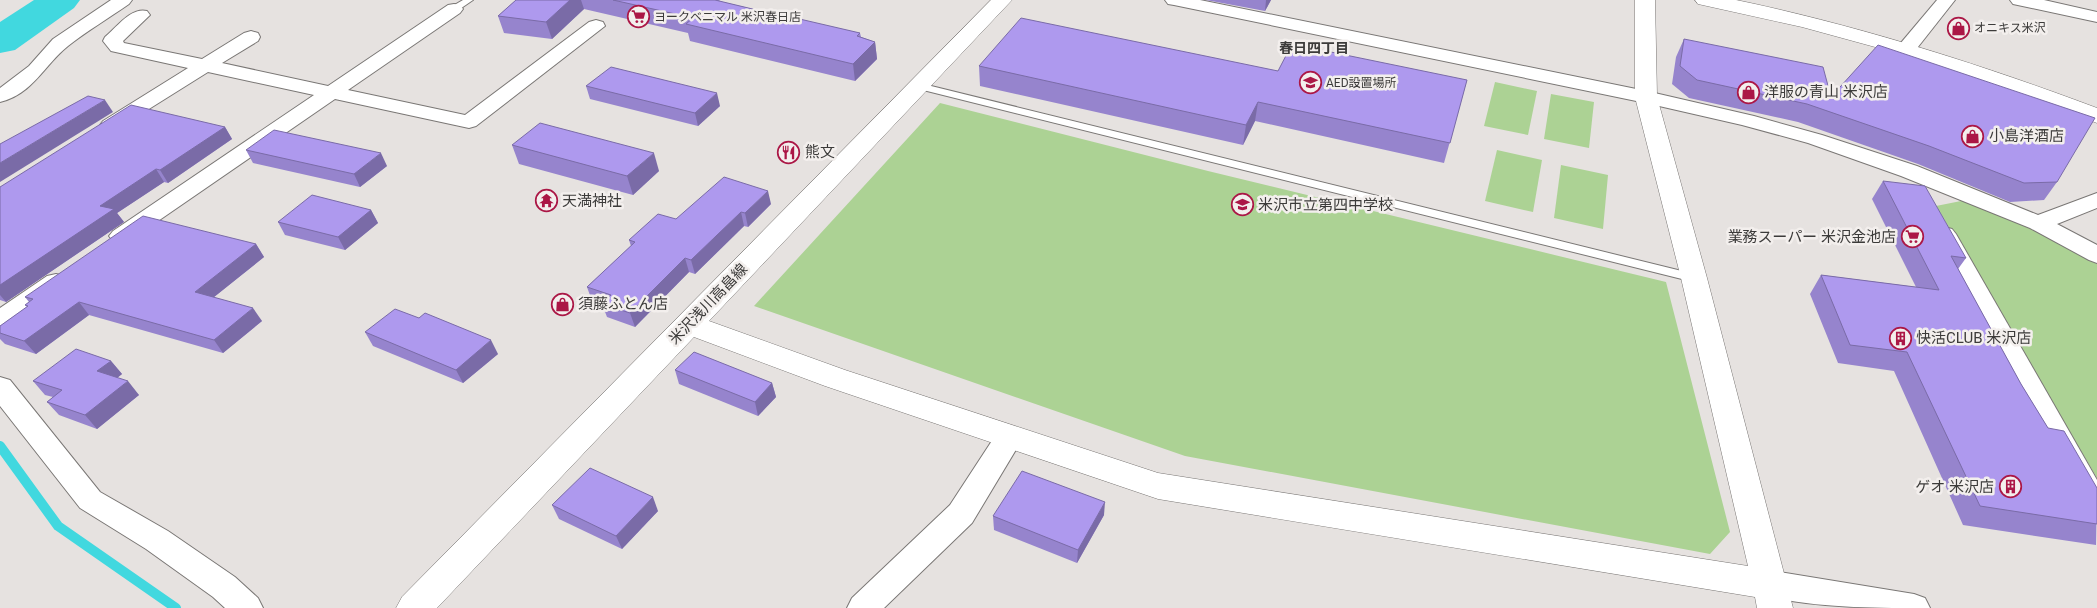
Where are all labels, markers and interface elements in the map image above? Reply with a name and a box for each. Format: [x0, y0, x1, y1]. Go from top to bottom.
supermarket icon: ヨークベニマル 米沢春日店 [626, 5, 650, 29]
place label: ヨークベニマル 米沢春日店 [654, 10, 801, 24]
shop icon: オニキス米沢 [1946, 16, 1970, 40]
place label: オニキス米沢 [1974, 21, 2046, 35]
district label: 春日四丁目 [1279, 40, 1349, 56]
school or university icon: AED設置場所 [1298, 71, 1322, 95]
place label: AED設置場所 [1326, 76, 1397, 90]
shop icon: 洋服の青山 米沢店 [1736, 80, 1760, 104]
place label: 洋服の青山 米沢店 [1764, 83, 1888, 101]
shop icon: 小島洋酒店 [1961, 124, 1985, 148]
place label: 小島洋酒店 [1989, 127, 2064, 145]
restaurant icon: 熊文 [777, 140, 801, 164]
place label: 熊文 [805, 143, 835, 161]
temple icon: 天満神社 [534, 189, 558, 213]
place label: 天満神社 [562, 192, 622, 210]
school or university icon: 米沢市立第四中学校 [1230, 193, 1254, 217]
place label: 米沢市立第四中学校 [1258, 196, 1393, 214]
supermarket icon: 業務スーパー 米沢金池店 [1900, 225, 1924, 249]
place label: 業務スーパー 米沢金池店 [1727, 228, 1896, 246]
street label: 米沢浅川高畠線 [665, 260, 751, 348]
shop icon: 須藤ふとん店 [550, 292, 574, 316]
place label: 須藤ふとん店 [578, 295, 668, 313]
building icon: 快活CLUB 米沢店 [1888, 326, 1912, 350]
place label: 快活CLUB 米沢店 [1916, 329, 2031, 347]
building icon: ゲオ 米沢店 [1998, 475, 2022, 499]
place label: ゲオ 米沢店 [1915, 478, 1994, 496]

